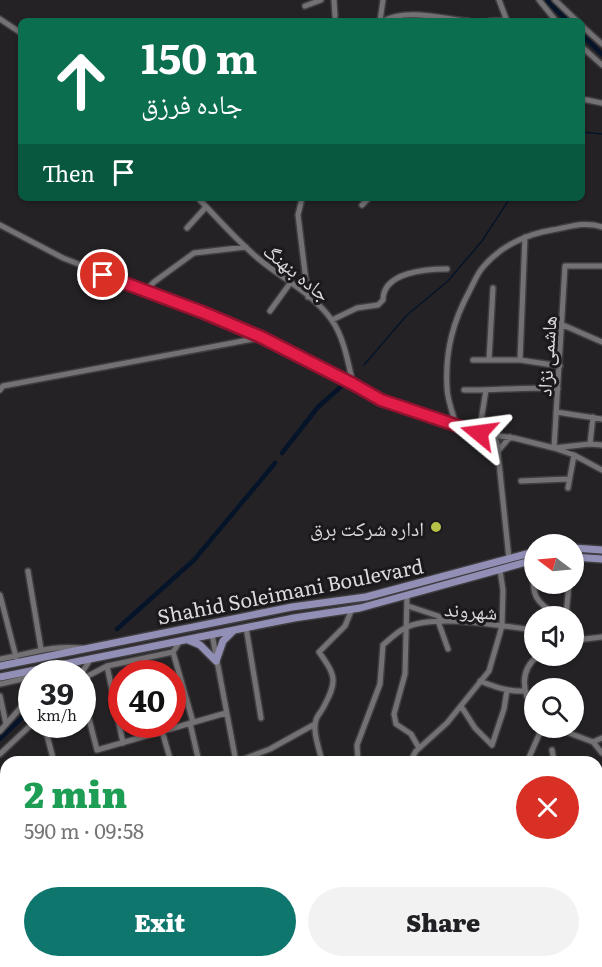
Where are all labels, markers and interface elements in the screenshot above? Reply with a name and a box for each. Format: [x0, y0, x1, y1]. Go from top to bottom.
text: 150 m [141, 25, 257, 87]
icon: ahead [42, 42, 120, 120]
text: جاده فرزق [141, 82, 243, 122]
text: Then [42, 156, 95, 189]
icon: arrive [107, 156, 140, 189]
street label: جاده بنهنگ [258, 235, 338, 308]
pin [77, 249, 128, 300]
icon: arrive [86, 258, 119, 291]
street label: هاشمی نژاد [527, 315, 563, 397]
position arrow [447, 401, 511, 465]
place label: اداره شرکت برق [310, 512, 424, 542]
marker: اداره شرکت برق [429, 520, 443, 534]
north arrow [524, 534, 584, 594]
map controls [524, 534, 584, 738]
street label: Shahid Soleimani Boulevard [154, 549, 426, 631]
street label: شهروند [443, 592, 499, 626]
button: sound [524, 606, 584, 666]
speed limit sign: 40 [108, 660, 186, 738]
text: 39 [40, 670, 74, 714]
button: search [524, 678, 584, 738]
text: km/h [37, 703, 77, 726]
text: 2 min [24, 766, 127, 819]
button: close [516, 776, 579, 839]
text: 590 m · 09:58 [24, 815, 144, 845]
button: Exit [24, 887, 296, 956]
button: Share [308, 887, 579, 956]

